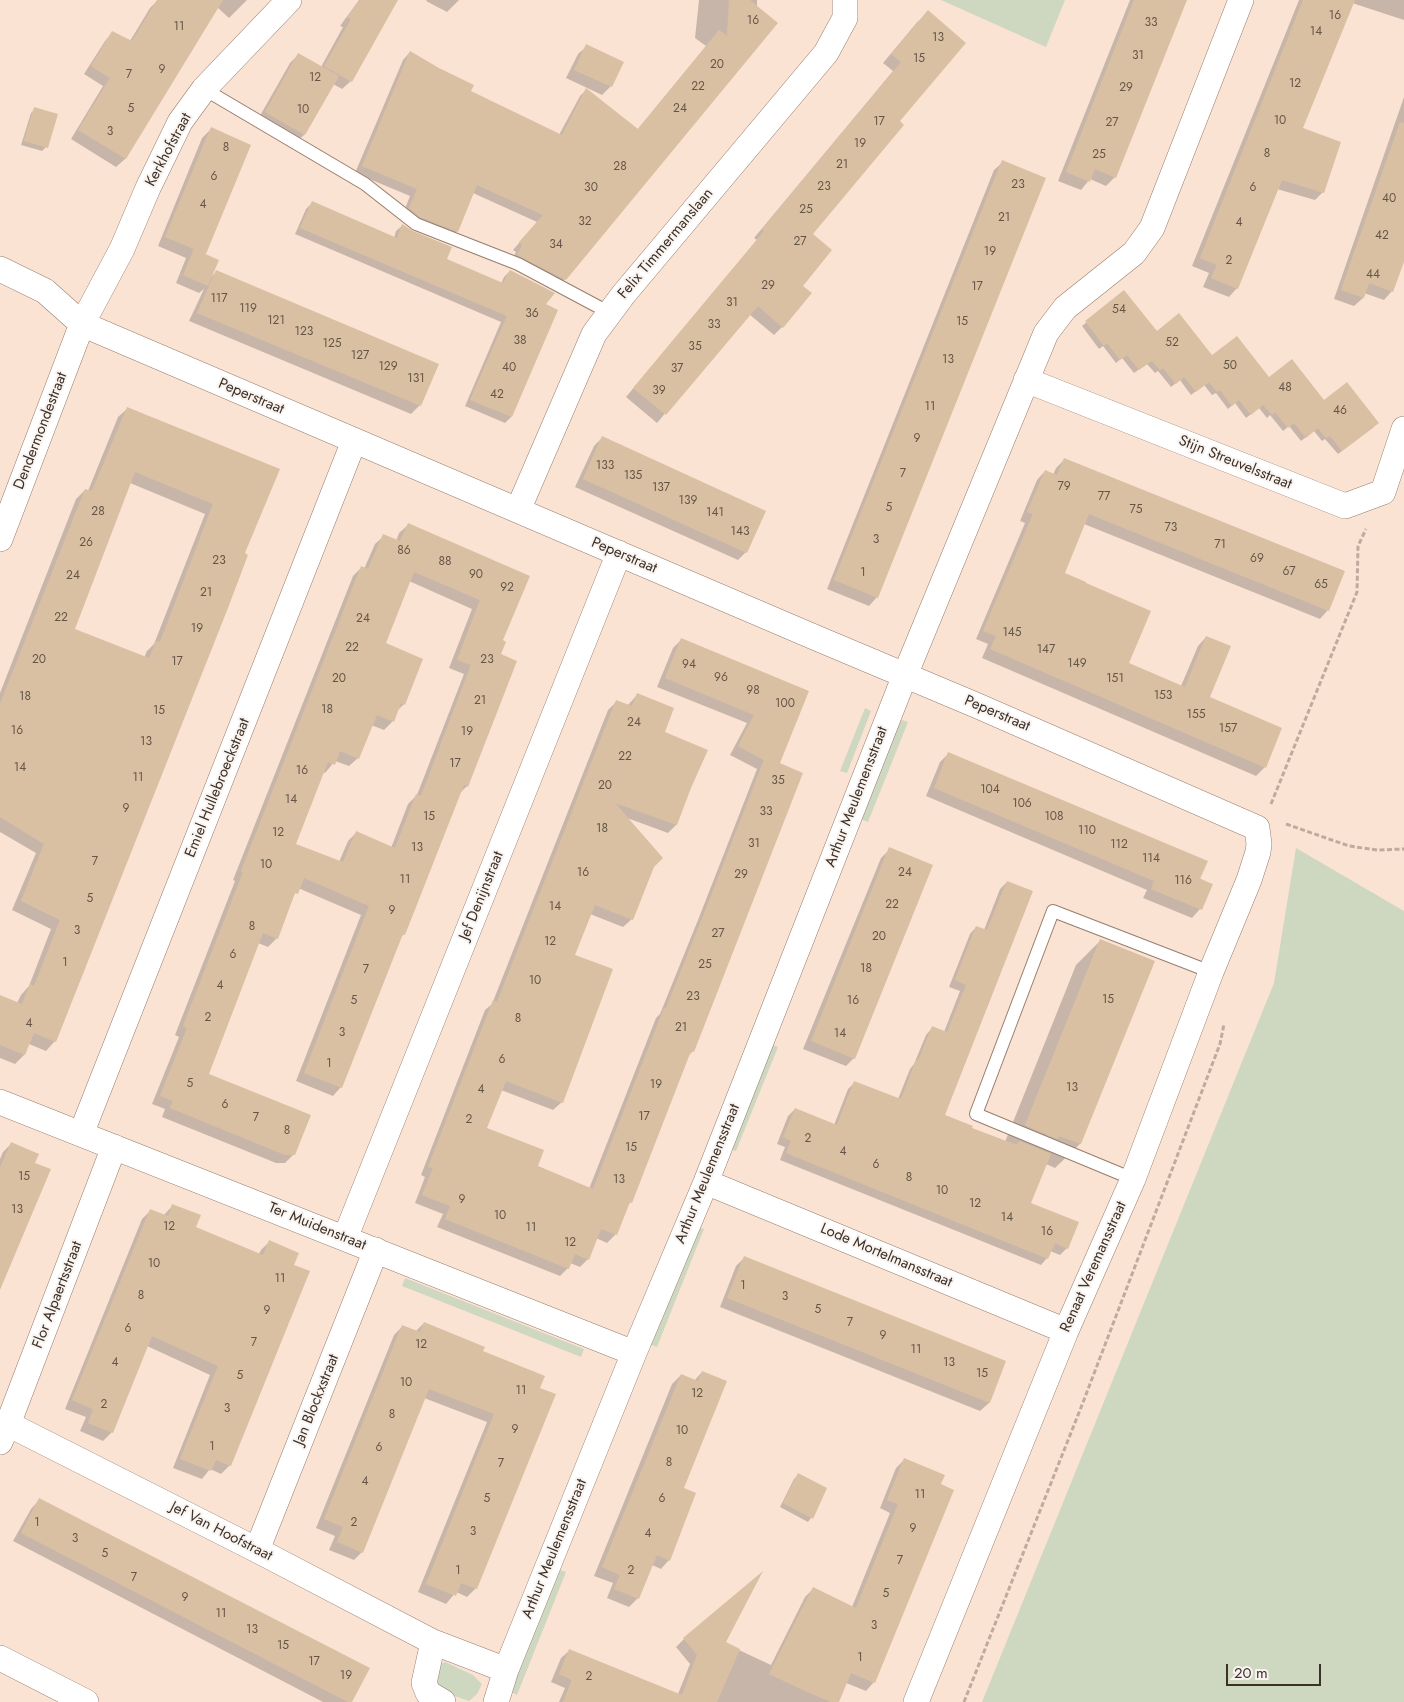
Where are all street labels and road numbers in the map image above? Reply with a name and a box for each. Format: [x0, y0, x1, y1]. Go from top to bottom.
street label: Kerkhofstraat [142, 110, 196, 190]
street label: Felix Timmermanslaan [615, 185, 717, 303]
street label: Dendermondestraat [10, 370, 72, 492]
street label: Peperstraat [215, 375, 287, 419]
street label: Stijn Streuvelsstraat [1176, 432, 1294, 494]
street label: Peperstraat [588, 534, 660, 578]
street label: Peperstraat [961, 692, 1033, 736]
street label: Emiel Hullebroeckstraat [182, 716, 254, 860]
street label: Arthur Meulemensstraat [822, 724, 892, 870]
street label: Jef Denijnstraat [456, 849, 508, 943]
street label: Arthur Meulemensstraat [672, 1101, 744, 1247]
street label: Ter Muidenstraat [266, 1199, 368, 1255]
street label: Renaat Veremansstraat [1057, 1199, 1131, 1335]
street label: Lode Mortelmansstraat [817, 1220, 955, 1292]
street label: Flor Alpaertsstraat [29, 1239, 87, 1351]
street label: Jan Blockxstraat [291, 1352, 343, 1448]
street label: Arthur Meulemensstraat [519, 1476, 591, 1622]
street label: Jef Van Hoofstraat [167, 1498, 275, 1566]

